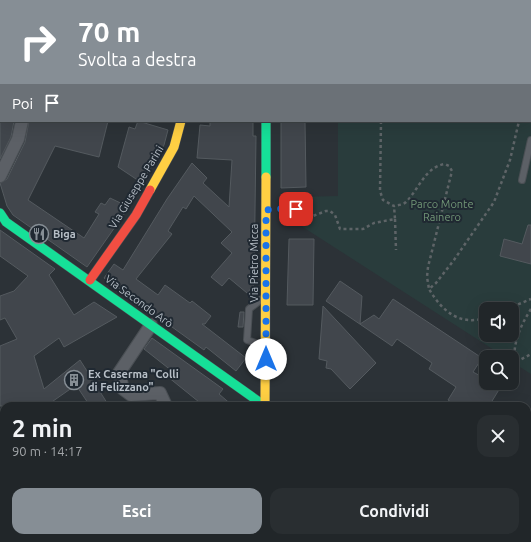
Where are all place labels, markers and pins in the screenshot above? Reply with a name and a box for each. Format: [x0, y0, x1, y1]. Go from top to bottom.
pin [279, 192, 313, 226]
restaurant icon: Biga [28, 223, 50, 245]
place label: Biga [53, 228, 76, 240]
place label: Ex Caserma "Colli di Felizzano" [88, 368, 179, 393]
building icon: Ex Caserma "Colli di Felizzano" [63, 369, 85, 391]

